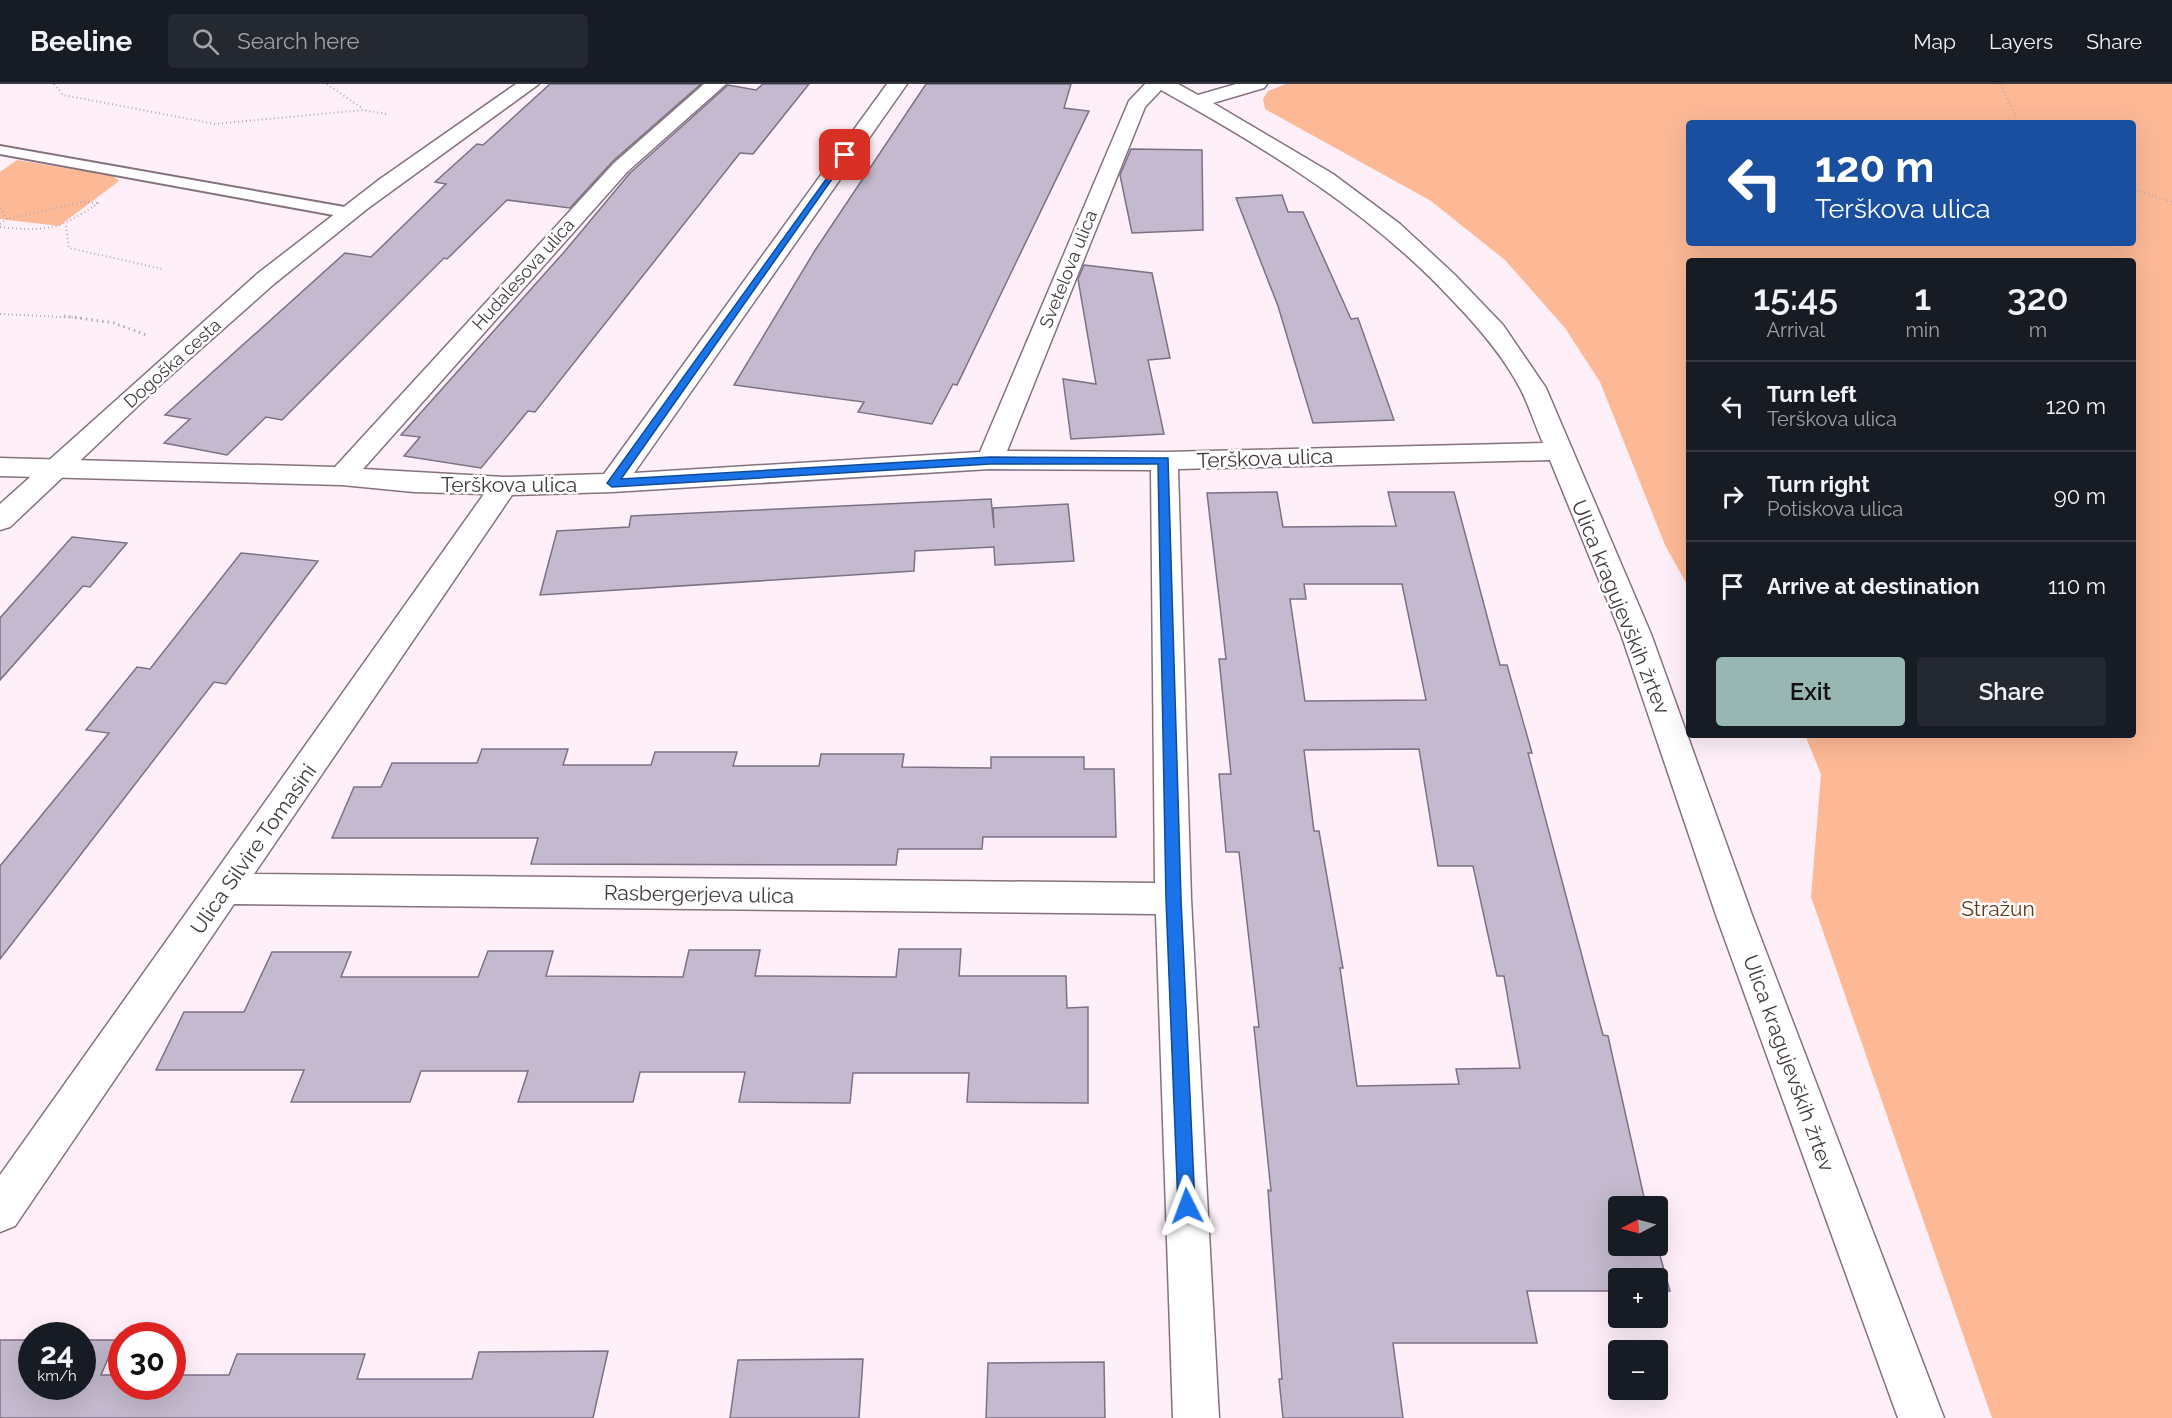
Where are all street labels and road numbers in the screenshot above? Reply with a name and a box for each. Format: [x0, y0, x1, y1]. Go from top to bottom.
street label: Svetelova ulica [1035, 207, 1101, 331]
street label: Hudalesova ulica [468, 214, 578, 334]
street label: Dogoška cesta [119, 314, 225, 412]
street label: Terškova ulica [1196, 443, 1334, 473]
street label: Terškova ulica [441, 472, 577, 497]
street label: Ulica kragujevških žrtev [1567, 496, 1675, 718]
street label: Ulica Silvire Tomasini [185, 759, 321, 939]
street label: Rasbergerjeva ulica [604, 880, 794, 908]
street label: Ulica kragujevških žrtev [1738, 951, 1840, 1175]

